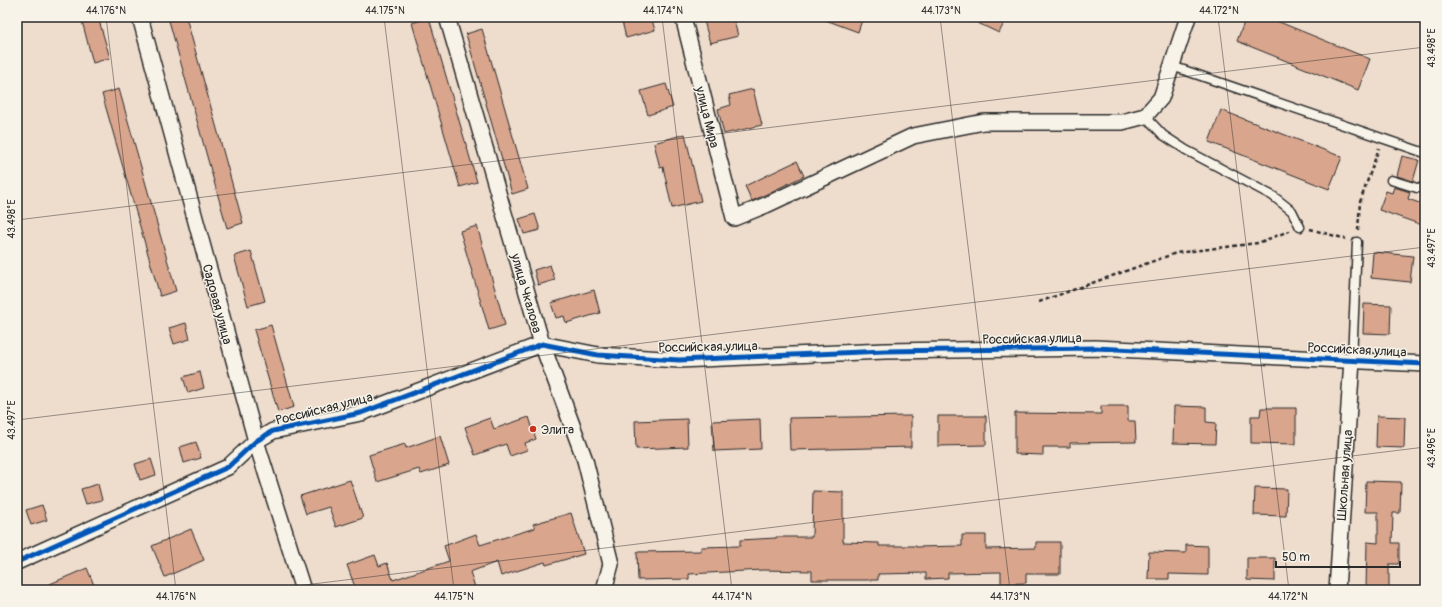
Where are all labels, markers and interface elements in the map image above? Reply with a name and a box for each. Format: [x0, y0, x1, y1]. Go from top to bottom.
text: 44.176°N [86, 5, 126, 17]
text: 44.175°N [365, 5, 405, 17]
text: 44.174°N [643, 5, 683, 17]
text: 44.173°N [921, 5, 961, 17]
text: 44.172°N [1199, 5, 1239, 17]
text: 43.498°E [1426, 28, 1438, 68]
street label: улица Мира [691, 84, 722, 150]
text: 43.498°E [6, 199, 18, 239]
text: 43.497°E [1426, 228, 1438, 268]
street label: улица Чкалова [507, 251, 545, 335]
street label: Садовая улица [199, 262, 235, 346]
street label: Российская улица [982, 330, 1082, 348]
street label: Российская улица [658, 338, 758, 356]
street label: Российская улица [1307, 339, 1407, 361]
street label: Российская улица [274, 389, 374, 429]
text: 43.497°E [6, 400, 18, 440]
place label: Элита [541, 422, 574, 438]
marker: Элита [528, 424, 538, 434]
text: 43.496°E [1426, 428, 1438, 468]
street label: Школьная улица [1334, 429, 1356, 521]
scale bar [1276, 543, 1400, 569]
text: 50 m [1282, 550, 1310, 565]
text: 44.176°N [156, 591, 196, 603]
text: 44.175°N [434, 591, 474, 603]
text: 44.174°N [712, 591, 752, 603]
text: 44.173°N [990, 591, 1030, 603]
text: 44.172°N [1268, 591, 1308, 603]

